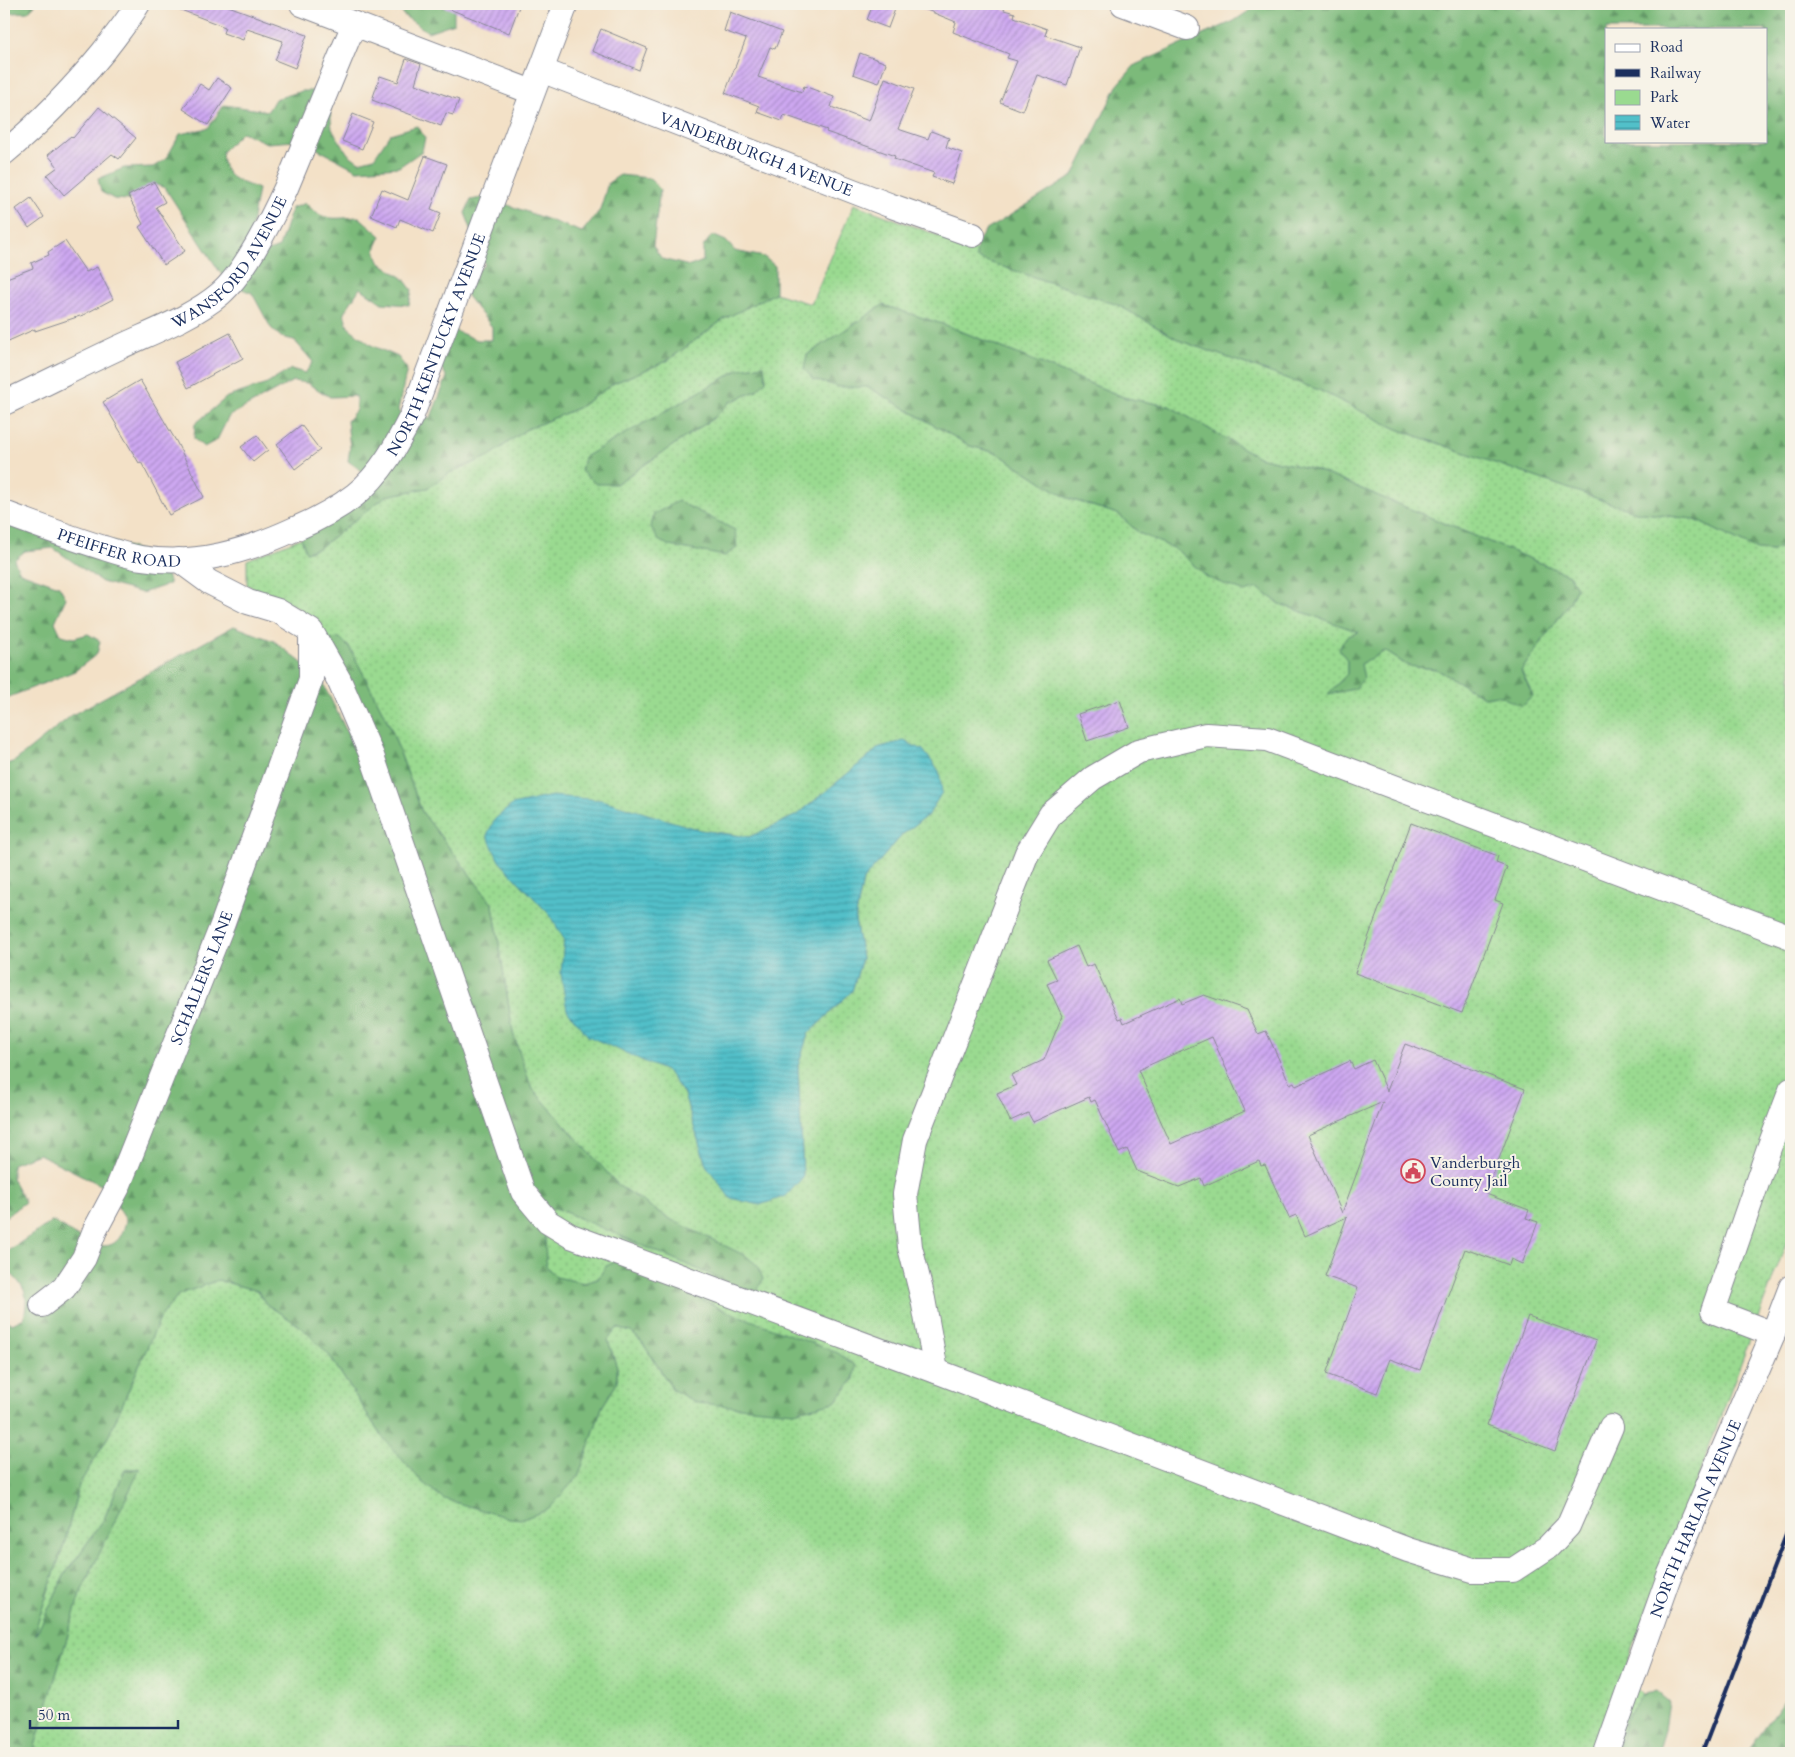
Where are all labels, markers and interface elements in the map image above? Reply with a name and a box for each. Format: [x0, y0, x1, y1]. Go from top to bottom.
legend [1605, 28, 1768, 142]
text: Road [1650, 37, 1683, 57]
text: Railway [1650, 63, 1701, 83]
text: Park [1650, 87, 1679, 107]
street label: VANDERBURGH AVENUE [656, 107, 856, 202]
text: Water [1649, 113, 1691, 133]
street label: WANSFORD AVENUE [167, 193, 293, 335]
street label: NORTH KENTUCKY AVENUE [382, 230, 491, 460]
street label: PFEIFFER ROAD [54, 523, 181, 573]
street label: SCHALLERS LANE [166, 908, 239, 1048]
place label: Vanderburgh County Jail [1430, 1152, 1521, 1192]
public building icon: Vanderburgh County Jail [1400, 1158, 1426, 1184]
street label: NORTH HARLAN AVENUE [1645, 1416, 1747, 1621]
scale bar [30, 1697, 178, 1729]
text: 50 m [38, 1705, 70, 1725]

